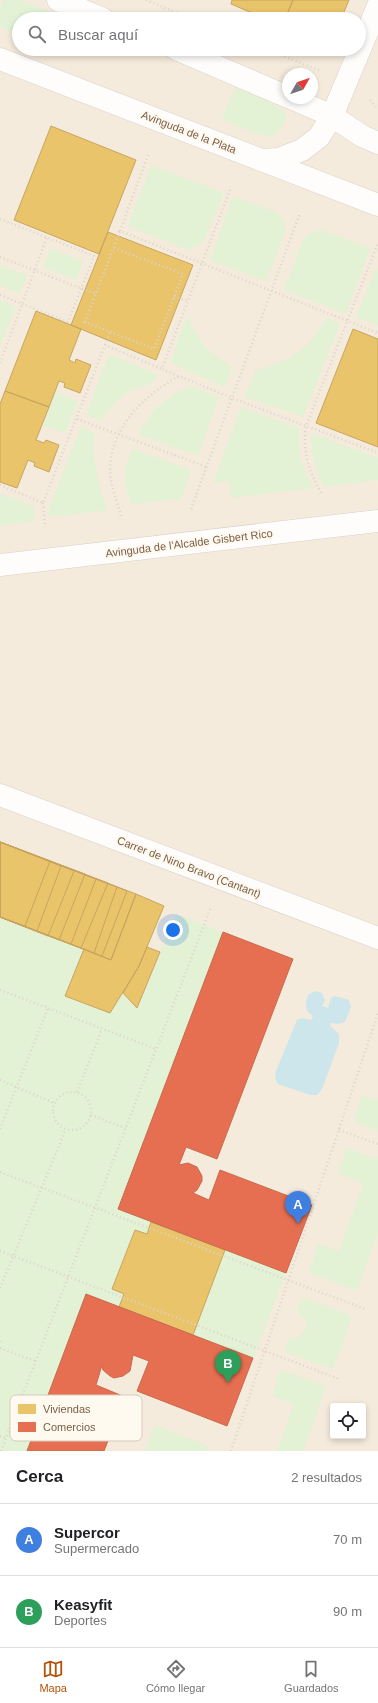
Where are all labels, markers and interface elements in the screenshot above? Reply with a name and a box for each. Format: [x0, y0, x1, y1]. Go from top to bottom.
search box [12, 12, 366, 56]
icon: search [26, 23, 48, 45]
text: Buscar aquí [58, 26, 138, 43]
north arrow [282, 68, 318, 104]
street label: Avinguda de la Plata [140, 108, 239, 156]
street label: Avinguda de l'Alcalde Gisbert Rico [105, 527, 273, 559]
street label: Carrer de Nino Bravo (Cantant) [116, 834, 262, 900]
your location [163, 920, 183, 940]
pin: A [285, 1191, 311, 1224]
pin: B [215, 1350, 241, 1383]
legend [10, 1395, 142, 1441]
text: Viviendas [43, 1403, 91, 1415]
map controls [330, 1403, 366, 1439]
button: locate [330, 1403, 366, 1439]
text: Comercios [43, 1421, 96, 1433]
text: Cerca [16, 1467, 63, 1486]
text: 2 resultados [291, 1470, 362, 1485]
text: Supercor [54, 1524, 120, 1541]
text: A [24, 1532, 34, 1547]
text: 70 m [333, 1532, 362, 1547]
text: Supermercado [54, 1541, 139, 1556]
text: Keasyfit [54, 1596, 112, 1613]
text: B [24, 1604, 34, 1619]
text: 90 m [333, 1604, 362, 1619]
text: Deportes [54, 1613, 107, 1628]
tab: Mapa [39, 1658, 67, 1694]
tab: Cómo llegar [146, 1658, 205, 1694]
tab: Guardados [284, 1658, 339, 1694]

